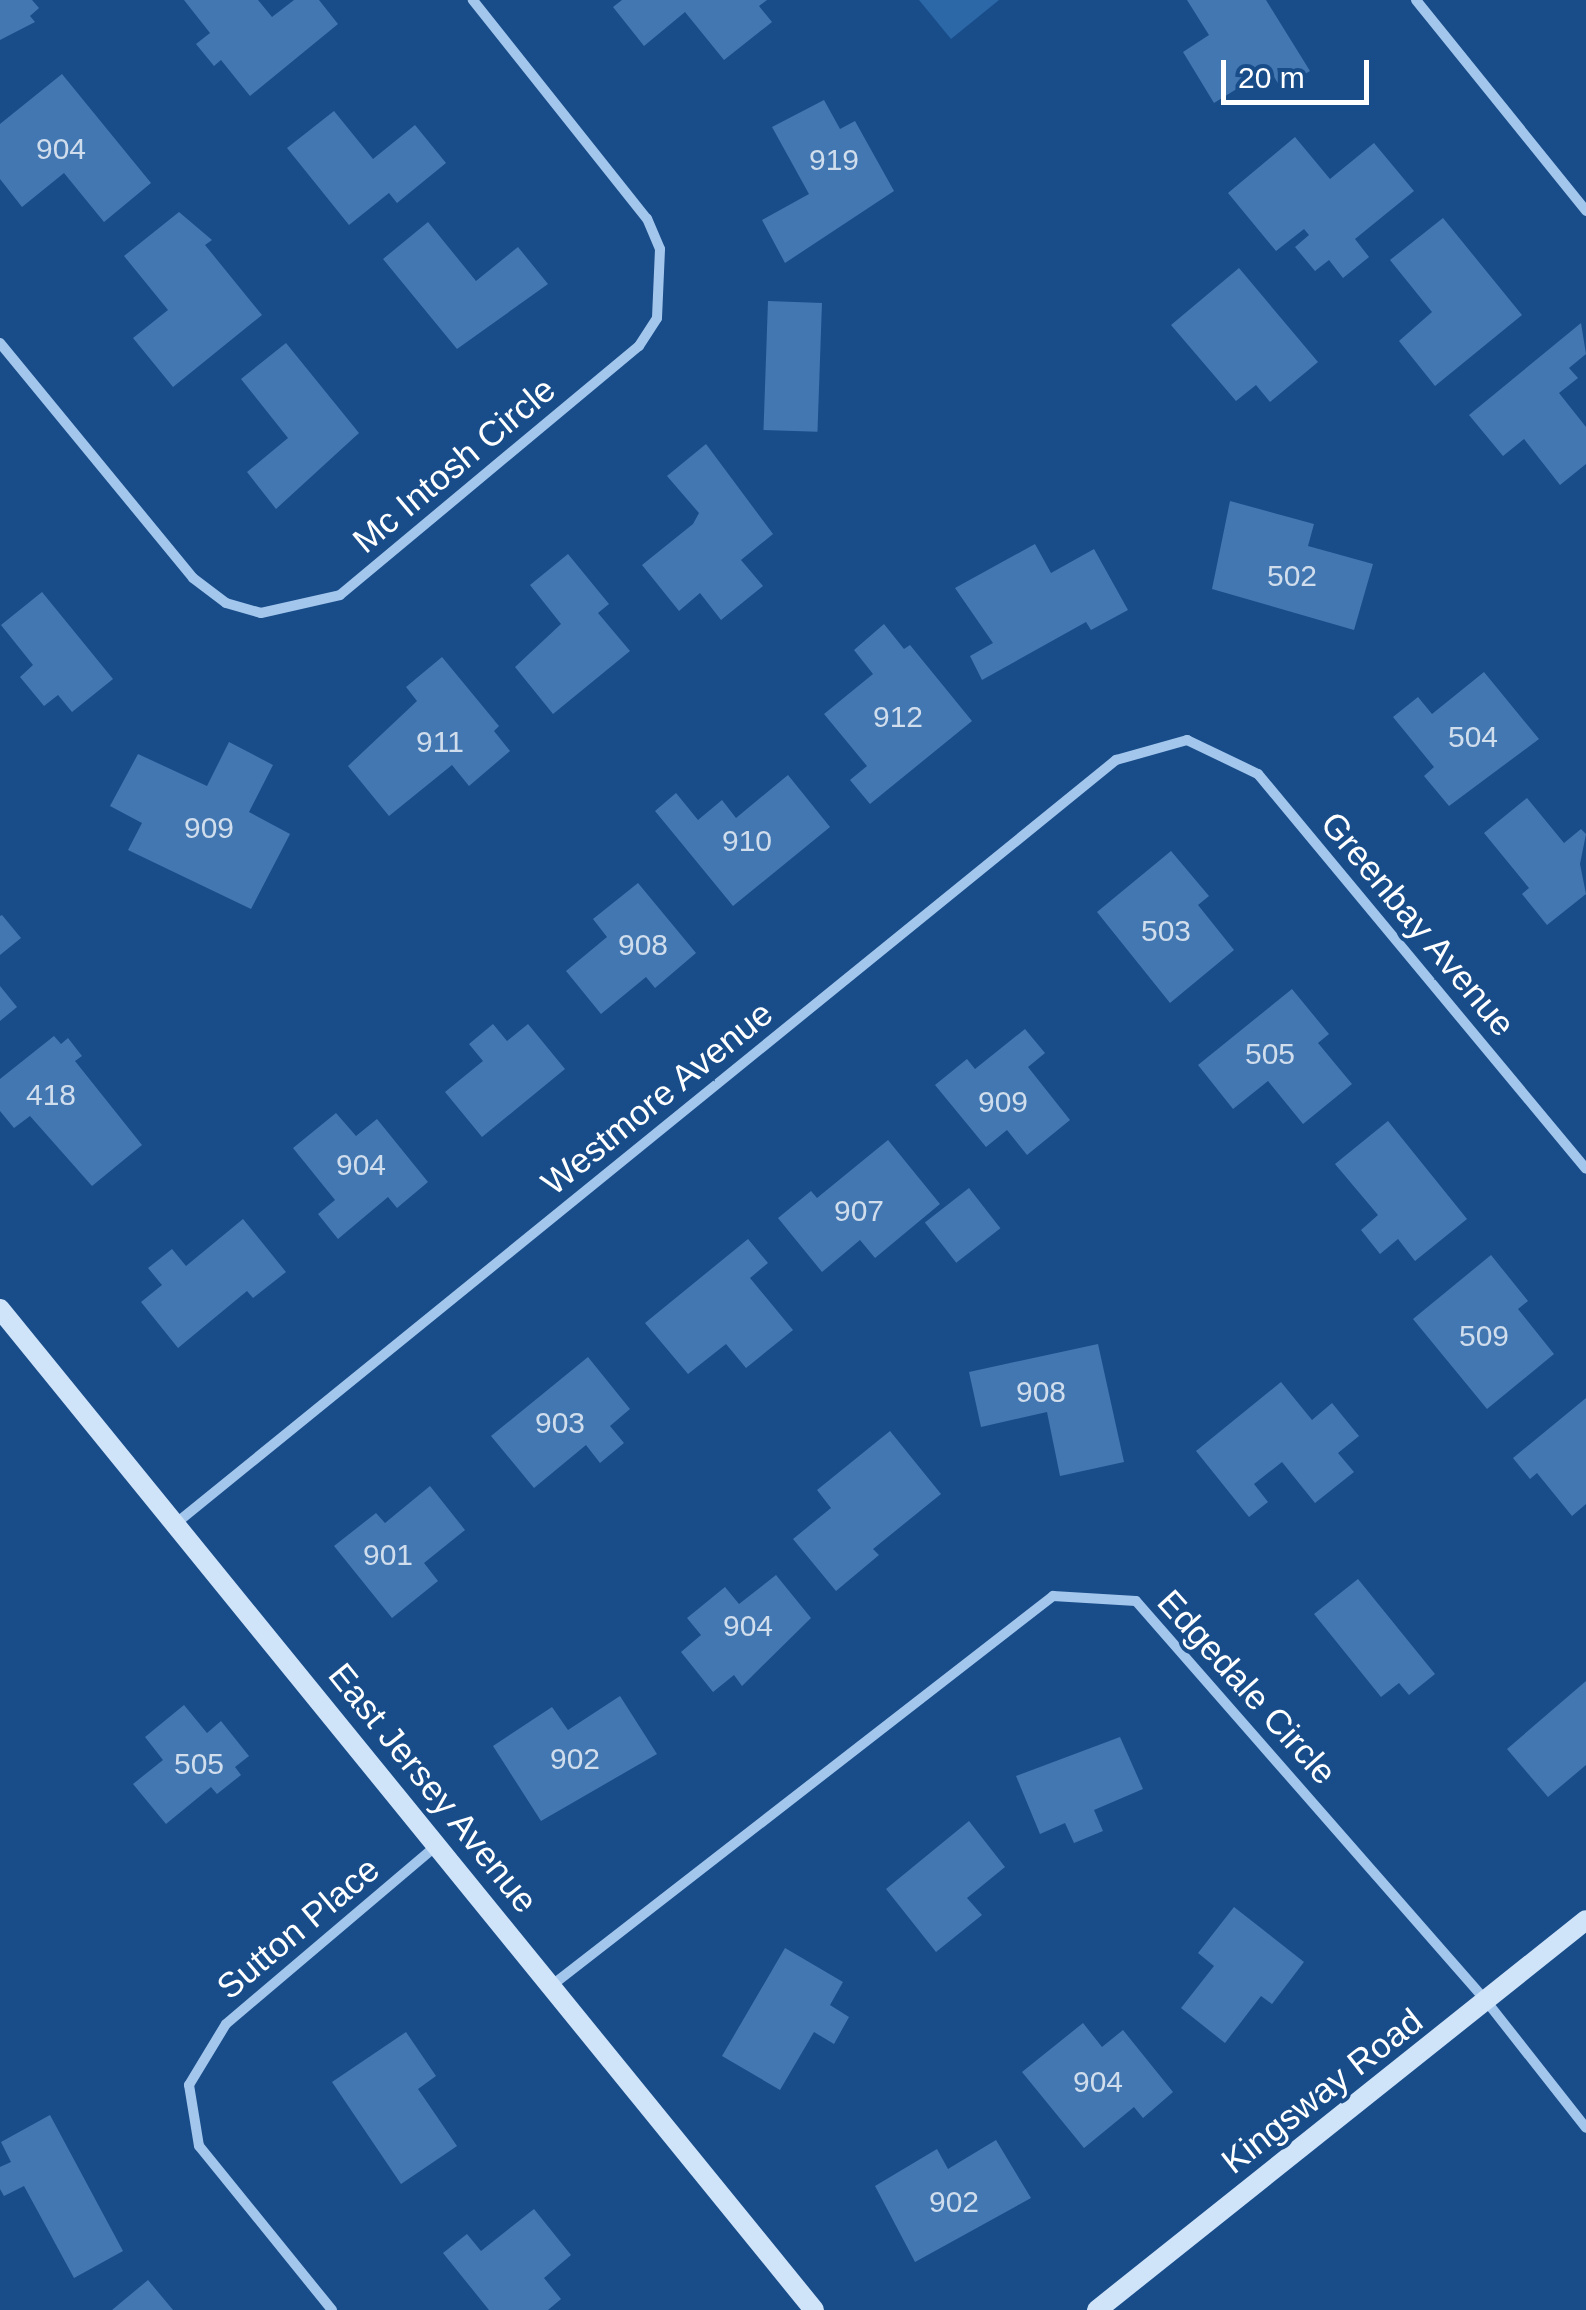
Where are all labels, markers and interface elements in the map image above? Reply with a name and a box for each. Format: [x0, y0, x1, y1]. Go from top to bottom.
scale bar [1226, 40, 1374, 102]
text: 20 m [1238, 61, 1305, 94]
house number: 904 [36, 131, 86, 167]
house number: 919 [809, 142, 859, 178]
street label: Mc Intosh Circle [344, 368, 564, 562]
house number: 502 [1267, 558, 1317, 594]
house number: 912 [873, 699, 923, 735]
house number: 504 [1448, 719, 1498, 755]
house number: 911 [416, 724, 464, 760]
street label: Greenbay Avenue [1311, 803, 1525, 1045]
house number: 909 [184, 810, 234, 846]
house number: 910 [722, 823, 772, 859]
house number: 503 [1141, 913, 1191, 949]
house number: 908 [618, 927, 668, 963]
street label: Westmore Avenue [532, 991, 782, 1205]
house number: 505 [1245, 1036, 1295, 1072]
house number: 418 [26, 1077, 76, 1113]
house number: 909 [978, 1084, 1028, 1120]
house number: 904 [336, 1147, 386, 1183]
house number: 907 [834, 1193, 884, 1229]
house number: 509 [1459, 1318, 1509, 1354]
house number: 908 [1016, 1374, 1066, 1410]
house number: 903 [535, 1405, 585, 1441]
house number: 901 [363, 1537, 413, 1573]
street label: Edgedale Circle [1149, 1581, 1345, 1793]
house number: 904 [723, 1608, 773, 1644]
street label: East Jersey Avenue [319, 1654, 547, 1922]
house number: 902 [550, 1741, 600, 1777]
house number: 505 [174, 1746, 224, 1782]
street label: Sutton Place [208, 1848, 388, 2008]
street label: Kingsway Road [1213, 2000, 1431, 2182]
house number: 904 [1073, 2064, 1123, 2100]
house number: 902 [929, 2184, 979, 2220]

